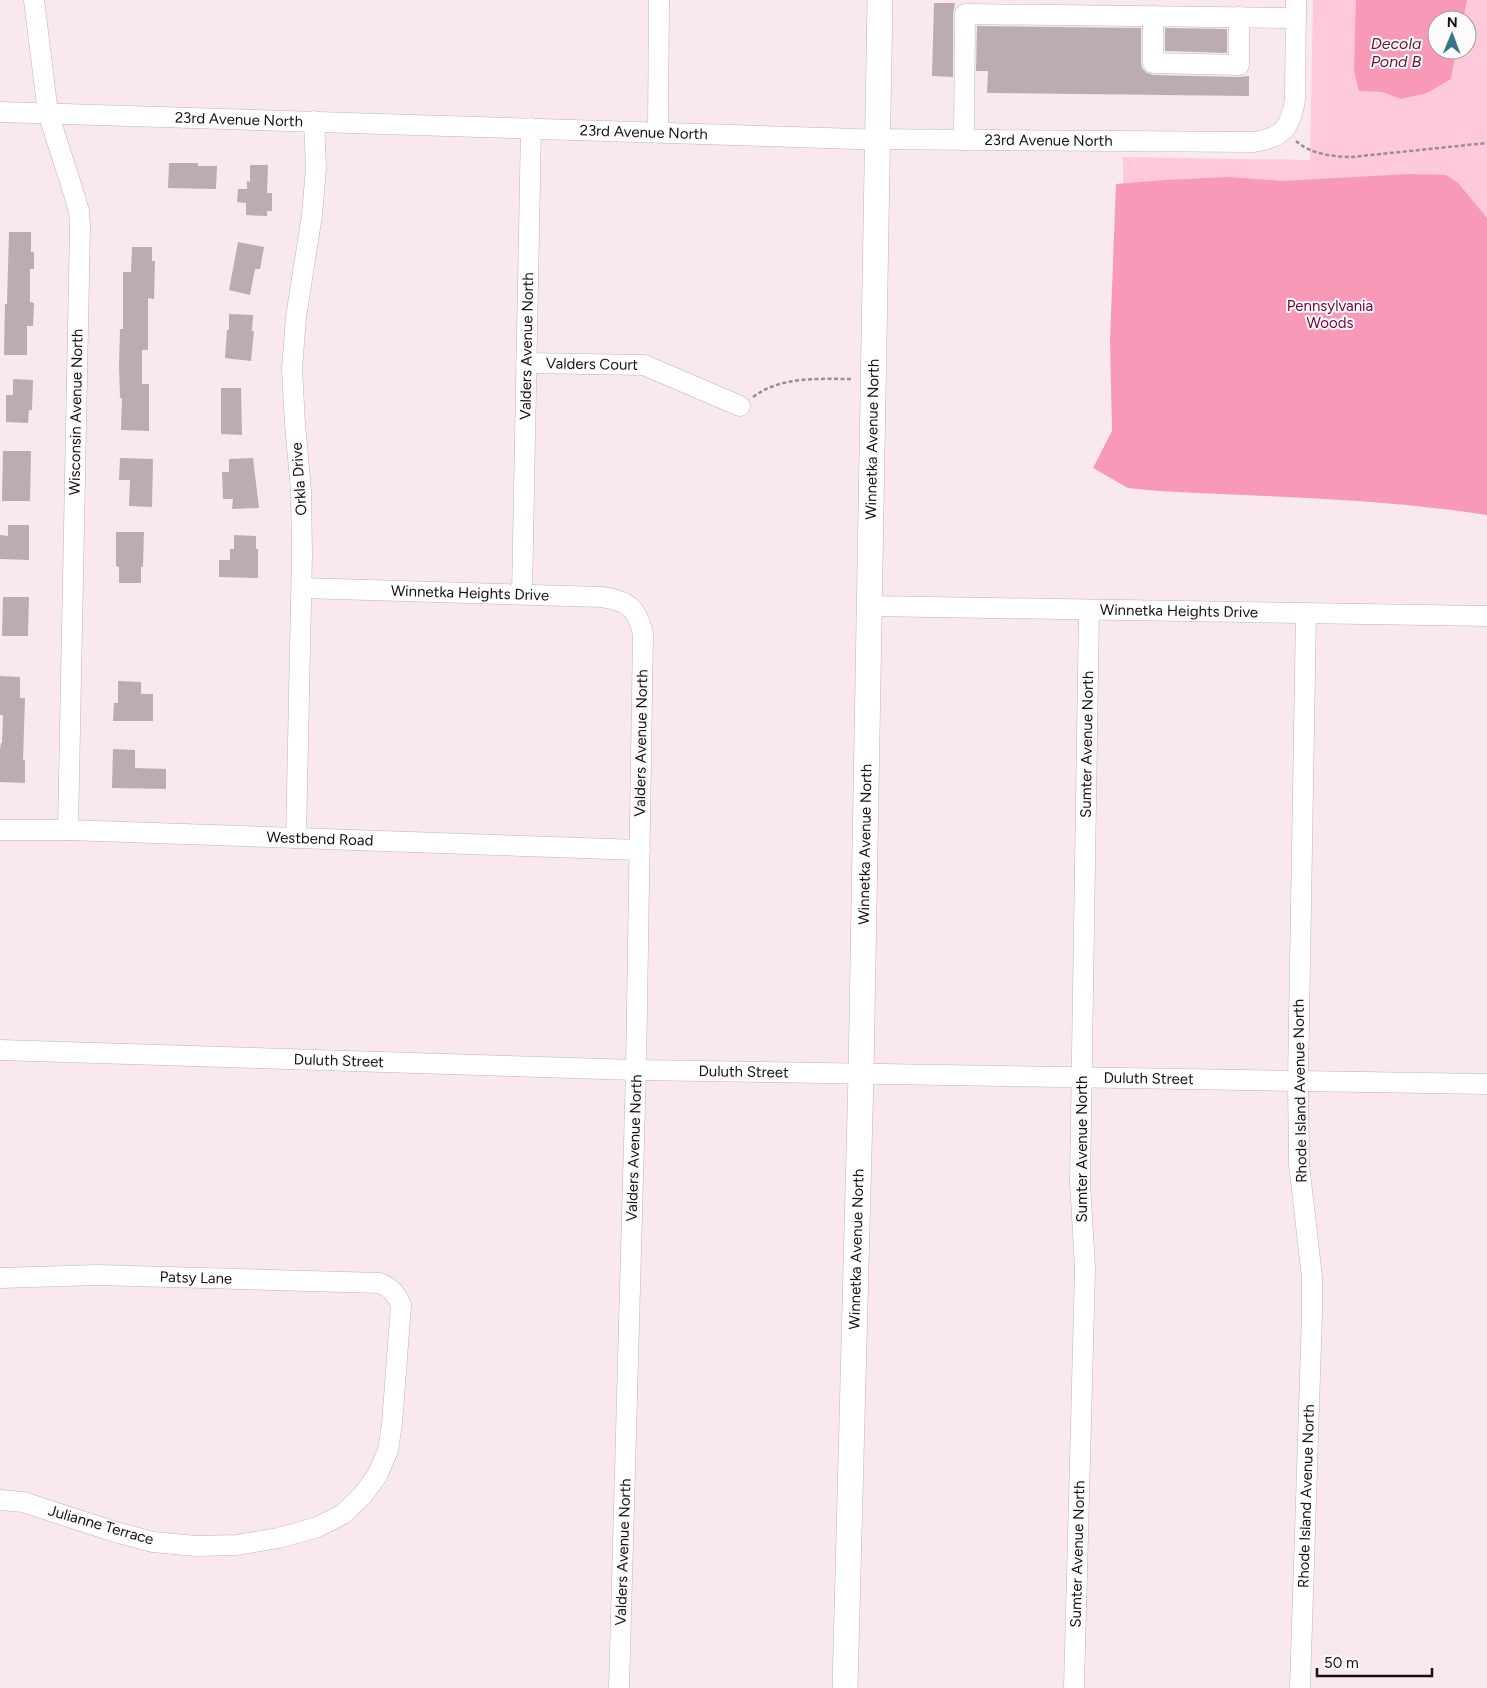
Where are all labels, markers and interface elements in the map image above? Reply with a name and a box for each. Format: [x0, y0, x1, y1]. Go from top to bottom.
north arrow [1427, 10, 1477, 60]
text: N [1447, 14, 1458, 31]
water label: Decola Pond B [1371, 34, 1421, 71]
street label: 23rd Avenue North [175, 109, 303, 131]
street label: 23rd Avenue North [579, 121, 708, 143]
street label: 23rd Avenue North [984, 131, 1113, 150]
street label: Valders Avenue North [516, 272, 537, 420]
park label: Pennsylvania Woods [1287, 297, 1373, 332]
street label: Wisconsin Avenue North [66, 329, 86, 495]
street label: Valders Court [546, 354, 639, 374]
street label: Winnetka Avenue North [862, 359, 883, 520]
street label: Orkla Drive [287, 442, 311, 516]
street label: Winnetka Heights Drive [391, 582, 549, 604]
street label: Winnetka Heights Drive [1100, 601, 1258, 621]
street label: Valders Avenue North [631, 669, 651, 817]
street label: Sumter Avenue North [1077, 671, 1097, 818]
street label: Winnetka Avenue North [855, 764, 875, 925]
street label: Westbend Road [266, 828, 374, 850]
street label: Rhode Island Avenue North [1289, 999, 1311, 1183]
street label: Duluth Street [293, 1050, 385, 1071]
street label: Duluth Street [698, 1062, 789, 1082]
street label: Duluth Street [1103, 1069, 1194, 1088]
street label: Valders Avenue North [622, 1074, 646, 1222]
street label: Sumter Avenue North [1073, 1076, 1091, 1222]
street label: Winnetka Avenue North [845, 1168, 868, 1330]
street label: Patsy Lane [159, 1268, 232, 1288]
street label: Rhode Island Avenue North [1294, 1404, 1318, 1588]
street label: Valders Avenue North [611, 1478, 635, 1626]
street label: Sumter Avenue North [1067, 1480, 1088, 1628]
street label: Julianne Terrace [46, 1501, 156, 1549]
scale bar [1317, 1646, 1432, 1678]
text: 50 m [1324, 1654, 1359, 1672]

